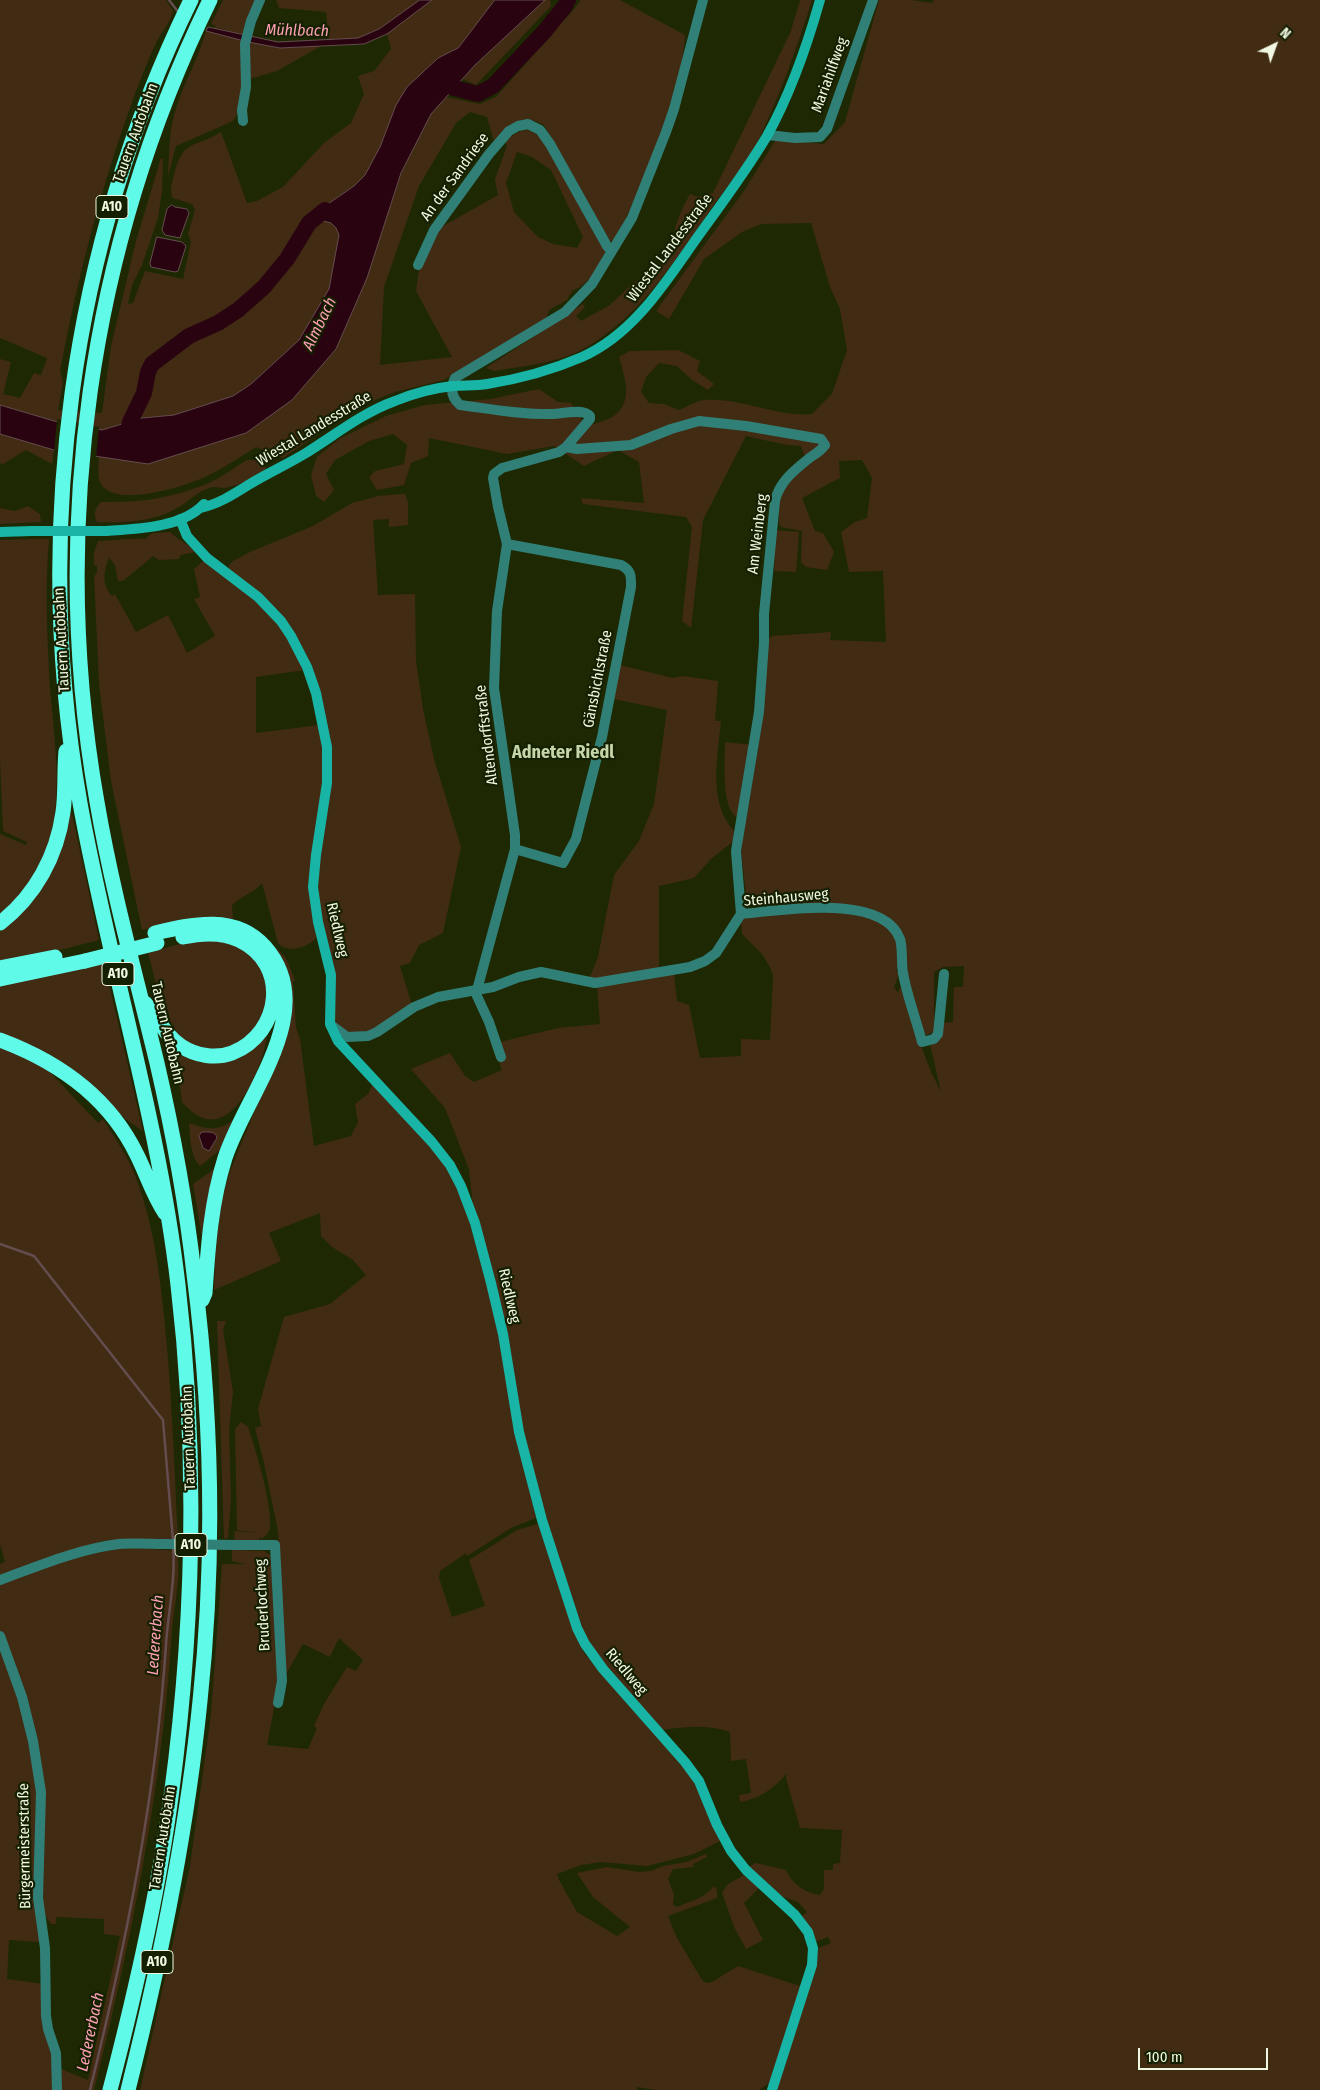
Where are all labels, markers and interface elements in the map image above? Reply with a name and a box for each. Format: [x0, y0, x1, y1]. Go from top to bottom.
north arrow [1250, 20, 1300, 70]
water label: Mühlbach [265, 21, 329, 41]
text: N [1277, 24, 1294, 43]
street label: Mariahilfweg [808, 35, 852, 115]
street label: Tauern Autobahn [110, 81, 162, 185]
street label: An der Sandriese [417, 129, 493, 225]
street label: Wiestal Landesstraße [623, 190, 717, 306]
road number: A10 [96, 196, 128, 218]
water label: Almbach [299, 294, 341, 354]
street label: Wiestal Landesstraße [253, 388, 375, 470]
street label: Am Weinberg [744, 493, 772, 575]
street label: Tauern Autobahn [50, 587, 74, 693]
street label: Gänsbichlstraße [580, 629, 616, 729]
street label: Altendorffstraße [472, 684, 502, 786]
district label: Adneter Riedl [512, 742, 614, 764]
street label: Steinhausweg [743, 885, 829, 911]
street label: Riedlweg [322, 901, 352, 959]
road number: A10 [102, 962, 134, 986]
street label: Tauern Autobahn [146, 980, 188, 1086]
street label: Riedlweg [494, 1267, 524, 1325]
street label: Tauern Autobahn [178, 1385, 200, 1491]
road number: A10 [175, 1534, 207, 1556]
street label: Bruderlochweg [252, 1558, 274, 1652]
water label: Ledererbach [144, 1594, 168, 1676]
street label: Riedlweg [601, 1645, 651, 1699]
street label: Bürgermeisterstraße [15, 1783, 35, 1909]
street label: Tauern Autobahn [146, 1785, 180, 1891]
road number: A10 [141, 1950, 173, 1974]
water label: Ledererbach [73, 1991, 109, 2073]
scale bar [1140, 2038, 1270, 2070]
text: 100 m [1146, 2048, 1183, 2066]

